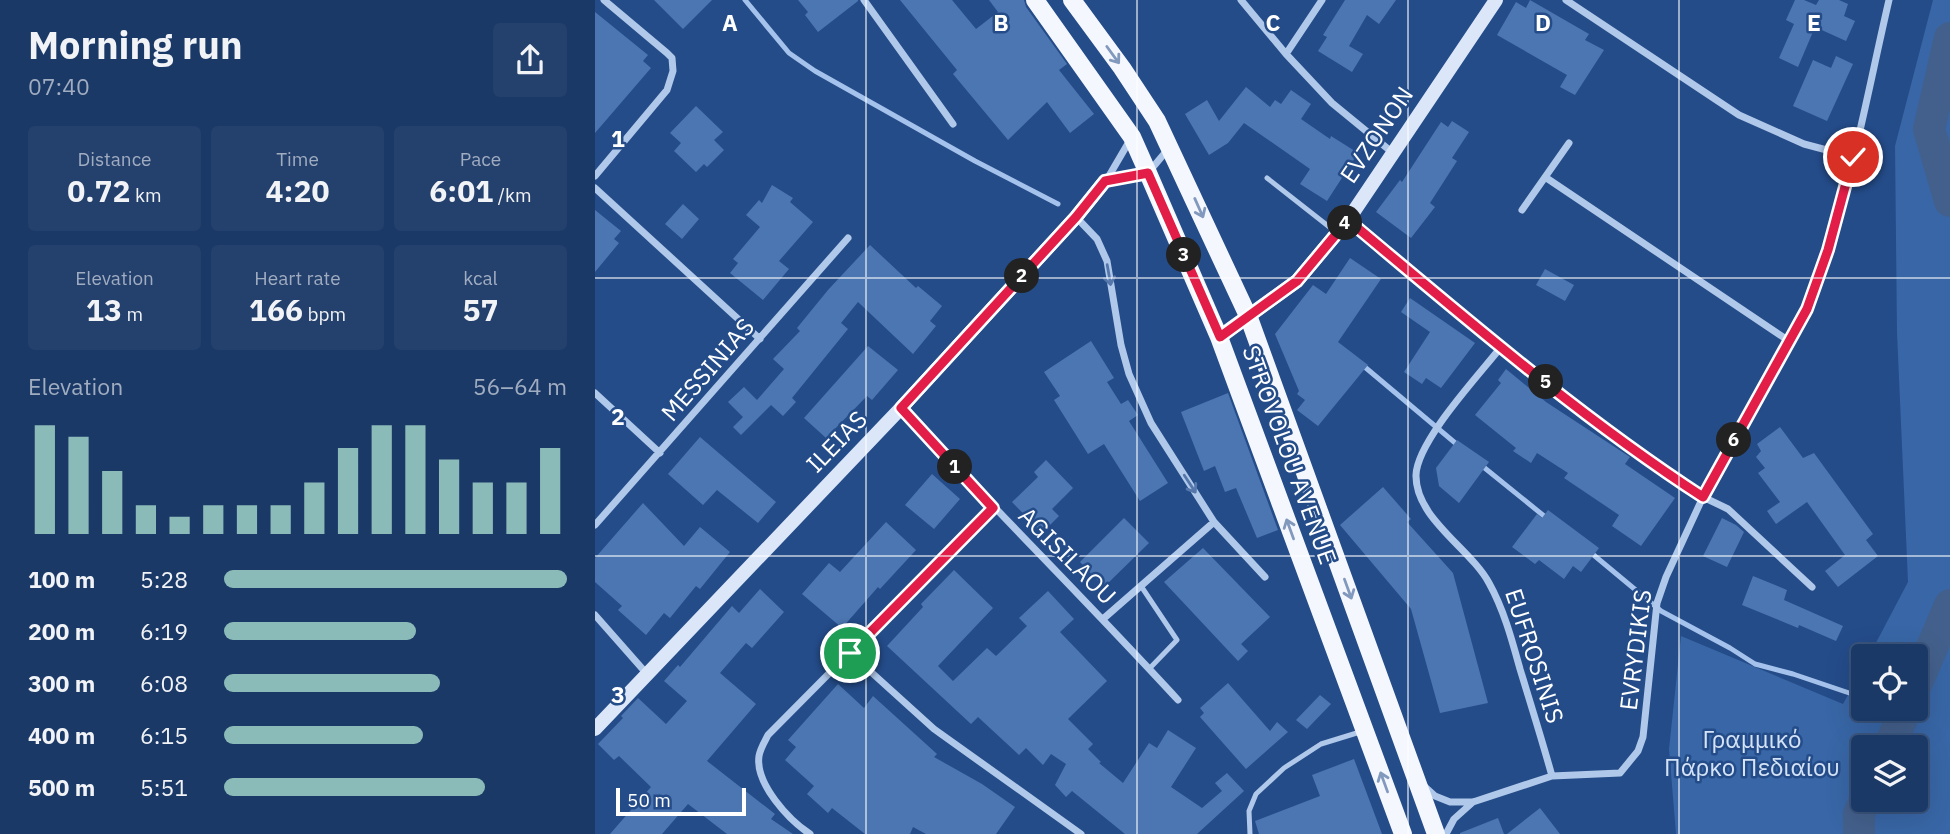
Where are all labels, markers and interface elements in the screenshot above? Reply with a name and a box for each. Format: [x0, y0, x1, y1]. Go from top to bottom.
text: A [722, 7, 738, 37]
text: B [993, 7, 1009, 37]
text: C [1266, 7, 1281, 37]
text: D [1535, 7, 1551, 37]
text: E [1807, 7, 1821, 37]
text: Morning run [28, 20, 243, 69]
button: share [493, 23, 567, 97]
one-way arrow [1106, 45, 1120, 64]
text: 07:40 [28, 71, 90, 101]
street label: EVZONON [1332, 80, 1420, 189]
text: 1 [611, 123, 625, 153]
pin [1823, 127, 1883, 187]
icon: check [1834, 138, 1872, 176]
text: Distance [77, 147, 152, 171]
text: Time [276, 147, 319, 171]
text: Pace [460, 147, 501, 171]
text: 0.72 [67, 171, 131, 210]
text: 4:20 [266, 171, 329, 210]
text: 6:01 [429, 171, 493, 210]
text: km [131, 183, 162, 207]
text: /km [493, 183, 532, 207]
one-way arrow [1193, 197, 1206, 218]
pin: 4 [1327, 206, 1363, 241]
text: 4 [1339, 210, 1350, 234]
pin: 3 [1167, 238, 1201, 272]
text: 3 [1178, 242, 1189, 266]
pin: 2 [1005, 258, 1039, 294]
text: 2 [1016, 263, 1027, 287]
one-way arrow [1103, 263, 1116, 286]
text: Elevation [75, 266, 154, 290]
text: Heart rate [254, 266, 341, 290]
text: kcal [463, 266, 498, 290]
text: 13 [86, 290, 122, 329]
text: 166 [249, 290, 303, 329]
text: 57 [463, 290, 499, 329]
text: m [122, 302, 143, 326]
text: bpm [303, 302, 346, 326]
street label: MESSINIAS [654, 311, 761, 428]
street label: STROVOLOU AVENUE [1235, 341, 1344, 569]
pin: 5 [1529, 364, 1563, 400]
text: 5 [1540, 369, 1551, 393]
text: Elevation [28, 371, 123, 401]
text: 56–64 m [473, 371, 567, 401]
text: 2 [611, 401, 625, 431]
street label: ILEIAS [799, 403, 874, 479]
pin: 6 [1717, 422, 1751, 458]
text: 6 [1728, 427, 1739, 451]
pin: 1 [937, 449, 973, 484]
text: 1 [949, 454, 960, 478]
one-way arrow [1184, 474, 1198, 494]
street label: AGISILAOU [1012, 500, 1123, 611]
one-way arrow [1283, 518, 1295, 540]
text: 100 m [28, 564, 95, 594]
text: 5:28 [140, 564, 188, 594]
one-way arrow [1342, 577, 1355, 599]
street label: EUFROSINIS [1498, 584, 1572, 727]
street label: EVRYDIKIS [1612, 588, 1658, 712]
text: 200 m [28, 616, 95, 646]
text: 6:19 [140, 616, 188, 646]
pin [820, 623, 880, 683]
icon: arrive [831, 634, 869, 672]
map controls [1851, 644, 1928, 812]
button: locate [1851, 644, 1928, 721]
text: 300 m [28, 668, 95, 698]
text: 6:08 [140, 668, 188, 698]
text: 3 [611, 679, 625, 709]
text: 400 m [28, 720, 95, 750]
text: 6:15 [140, 720, 188, 750]
park label: Γραμμικό Πάρκο Πεδιαίου [1664, 723, 1840, 783]
button: layers [1851, 735, 1928, 812]
text: 500 m [28, 772, 95, 802]
text: 5:51 [140, 772, 188, 802]
one-way arrow [1377, 772, 1389, 794]
scale bar [616, 785, 745, 817]
text: 50 m [627, 788, 671, 812]

